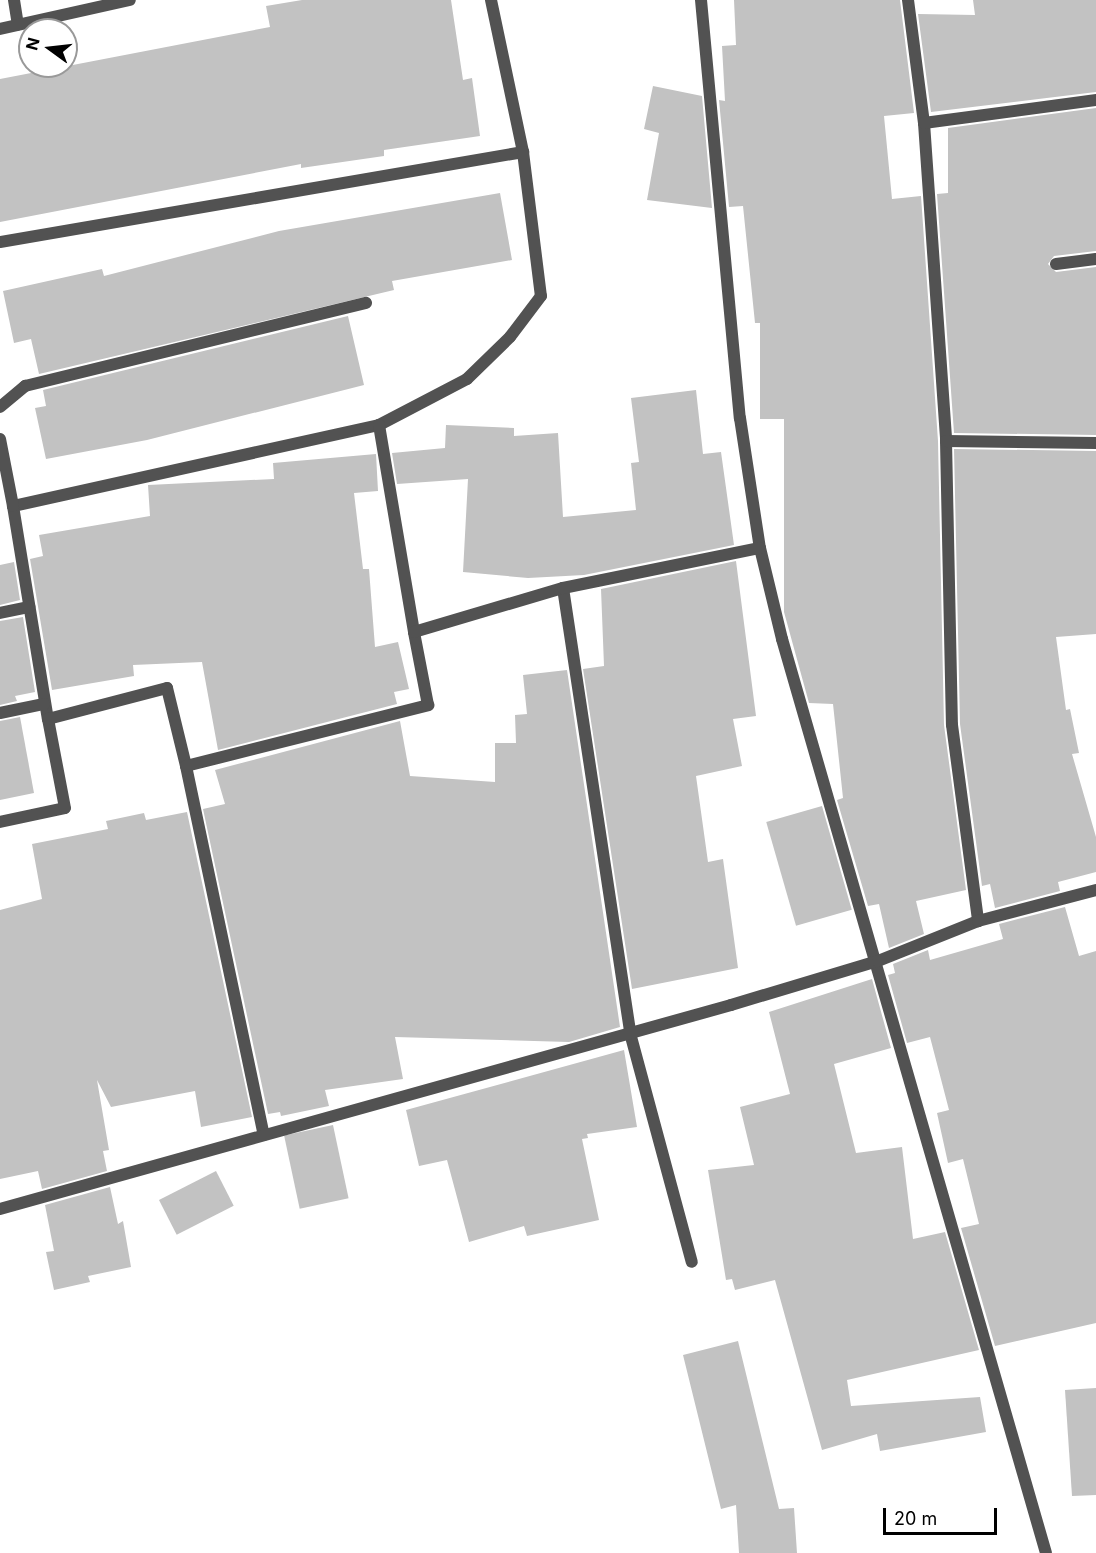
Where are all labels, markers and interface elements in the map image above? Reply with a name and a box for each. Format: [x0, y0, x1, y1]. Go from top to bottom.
north arrow [18, 18, 78, 78]
text: N [21, 35, 44, 52]
scale bar [886, 1496, 1000, 1534]
text: 20 m [894, 1508, 937, 1529]

